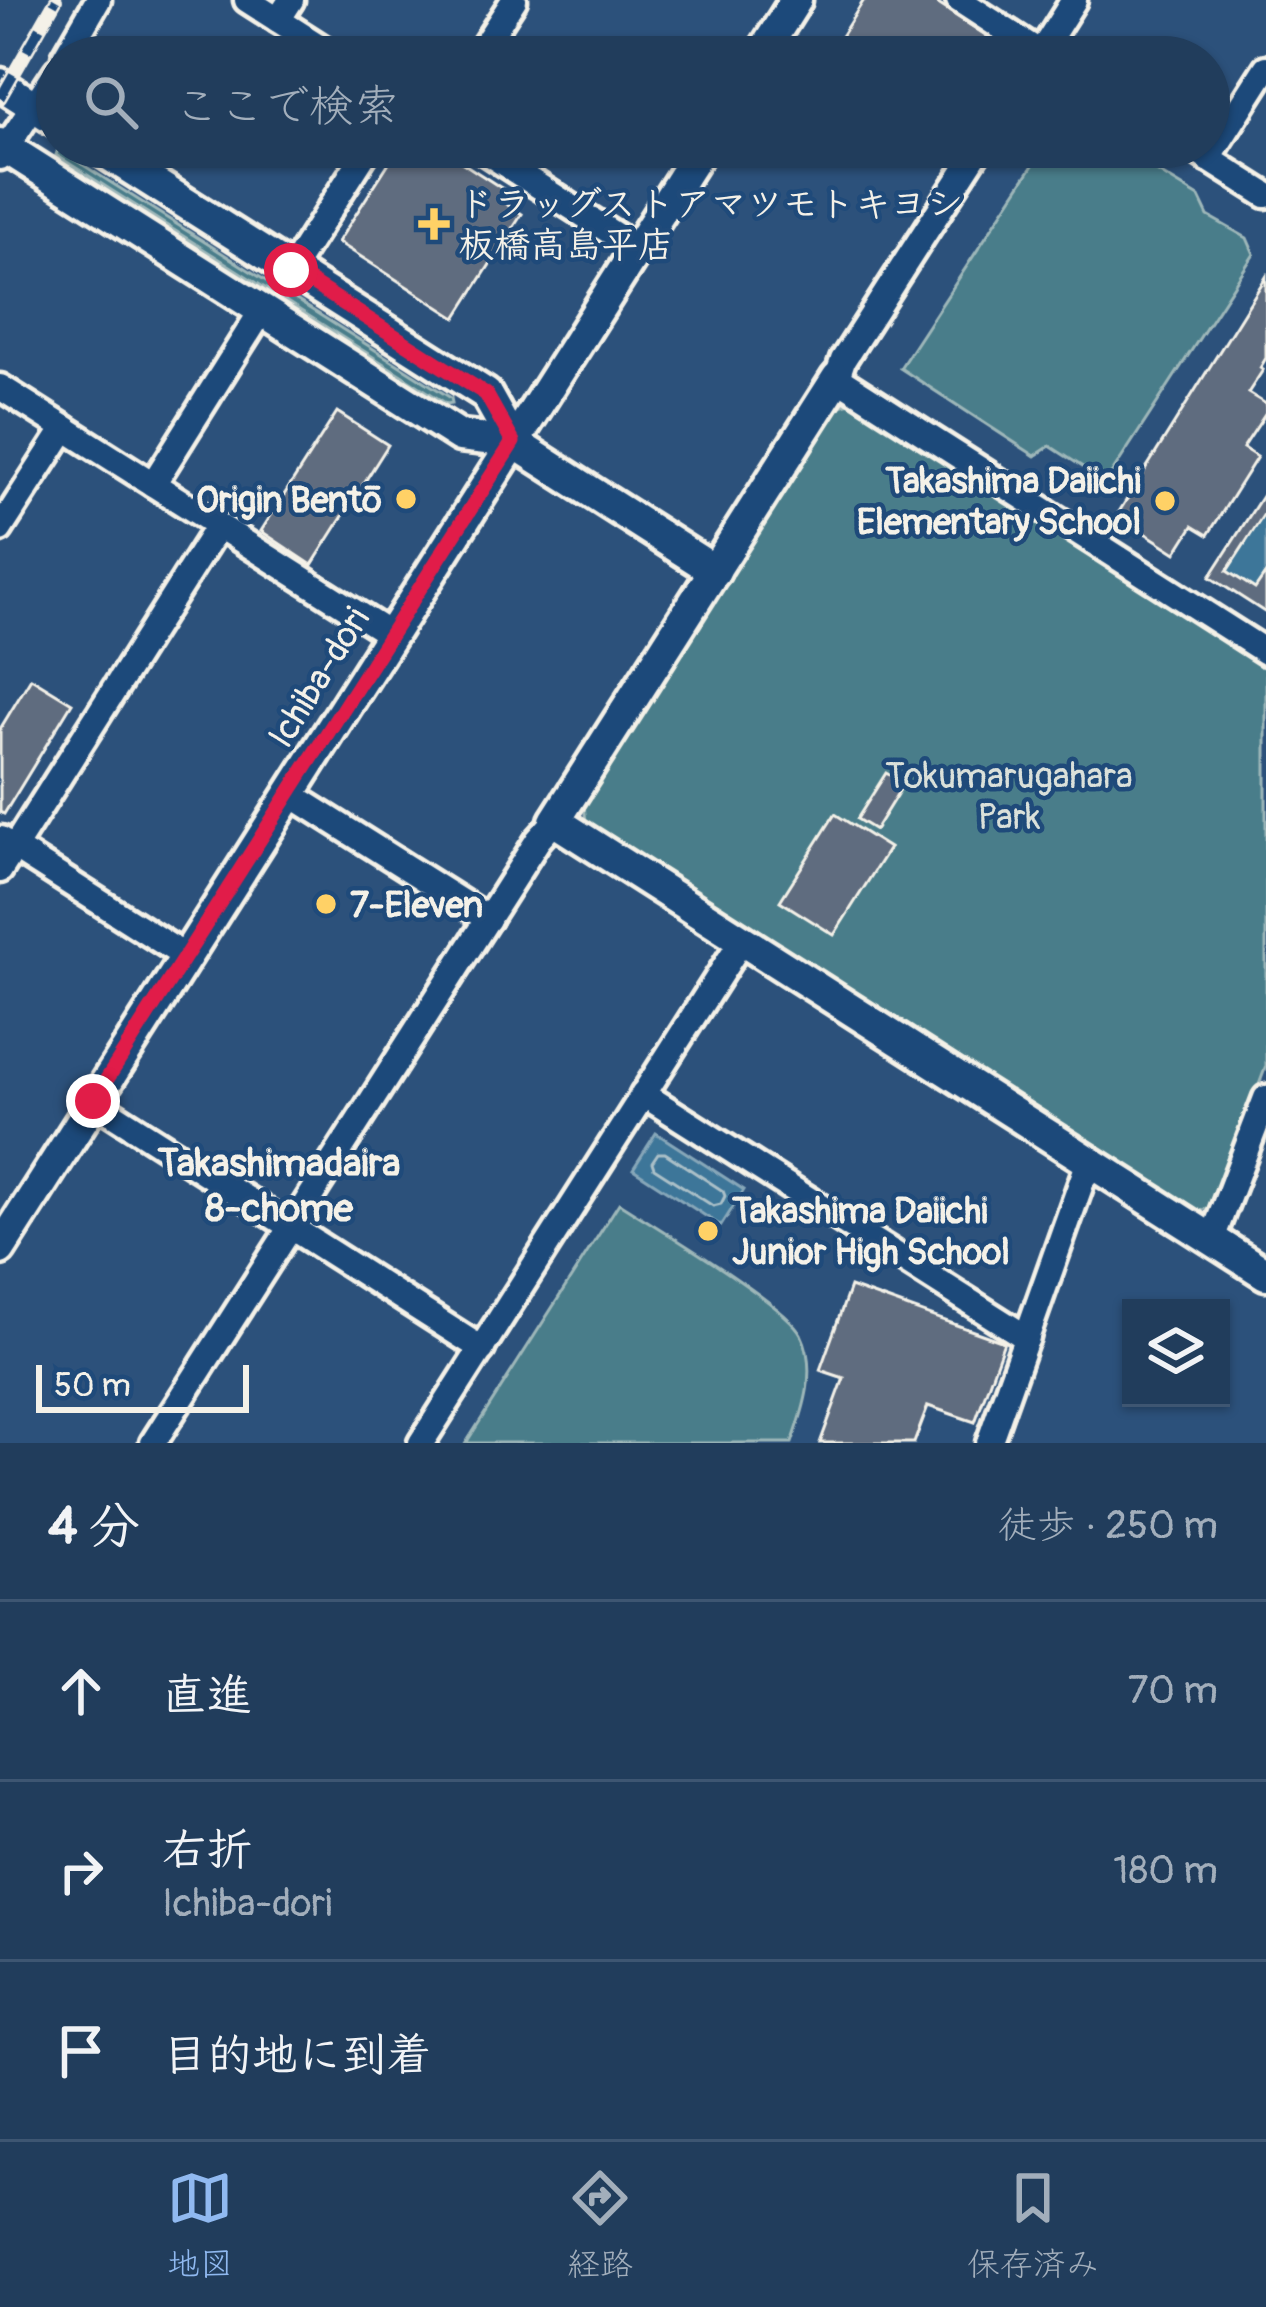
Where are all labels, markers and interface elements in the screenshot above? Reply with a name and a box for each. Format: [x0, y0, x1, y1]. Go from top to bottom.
search box [36, 36, 1230, 168]
icon: search [78, 69, 144, 135]
text: ここで検索 [174, 79, 399, 135]
place label: ドラッグストアマツモトキヨシ 板橋高島平店 [458, 182, 963, 268]
marker: ドラッグストアマツモトキヨシ 板橋高島平店 [421, 211, 447, 237]
route start [264, 243, 318, 297]
place label: Takashima Daiichi Elementary School [857, 459, 1141, 545]
place label: Origin Bentō [196, 478, 382, 523]
marker: Origin Bentō [393, 486, 419, 512]
marker: Takashima Daiichi Elementary School [1152, 488, 1178, 514]
street label: Ichiba-dori [259, 599, 380, 756]
park label: Tokumarugahara Park [885, 754, 1133, 840]
place label: 7-Eleven [350, 883, 483, 928]
marker: 7-Eleven [313, 891, 339, 917]
route end [66, 1074, 120, 1128]
district label: Takashimadaira 8-chome [158, 1139, 400, 1233]
place label: Takashima Daiichi Junior High School [732, 1189, 1010, 1275]
marker: Takashima Daiichi Junior High School [695, 1218, 721, 1244]
map controls [1122, 1299, 1230, 1407]
button: layers [1122, 1299, 1230, 1407]
scale bar [36, 1359, 249, 1412]
text: 50 m [54, 1365, 131, 1406]
text: 4 分 [48, 1495, 140, 1559]
text: 徒歩 · 250 m [998, 1501, 1218, 1550]
icon: ahead [48, 1658, 114, 1724]
text: 70 m [1128, 1666, 1218, 1715]
text: 直進 [162, 1668, 252, 1724]
text: 右折 [162, 1823, 252, 1879]
icon: right [48, 1838, 114, 1904]
text: 180 m [1113, 1846, 1218, 1895]
text: Ichiba-dori [162, 1879, 332, 1928]
icon: arrive [48, 2018, 114, 2084]
text: 目的地に到着 [162, 2028, 432, 2084]
tab: 地図 [167, 2165, 233, 2285]
tab: 経路 [567, 2165, 633, 2285]
tab: 保存済み [967, 2165, 1099, 2285]

